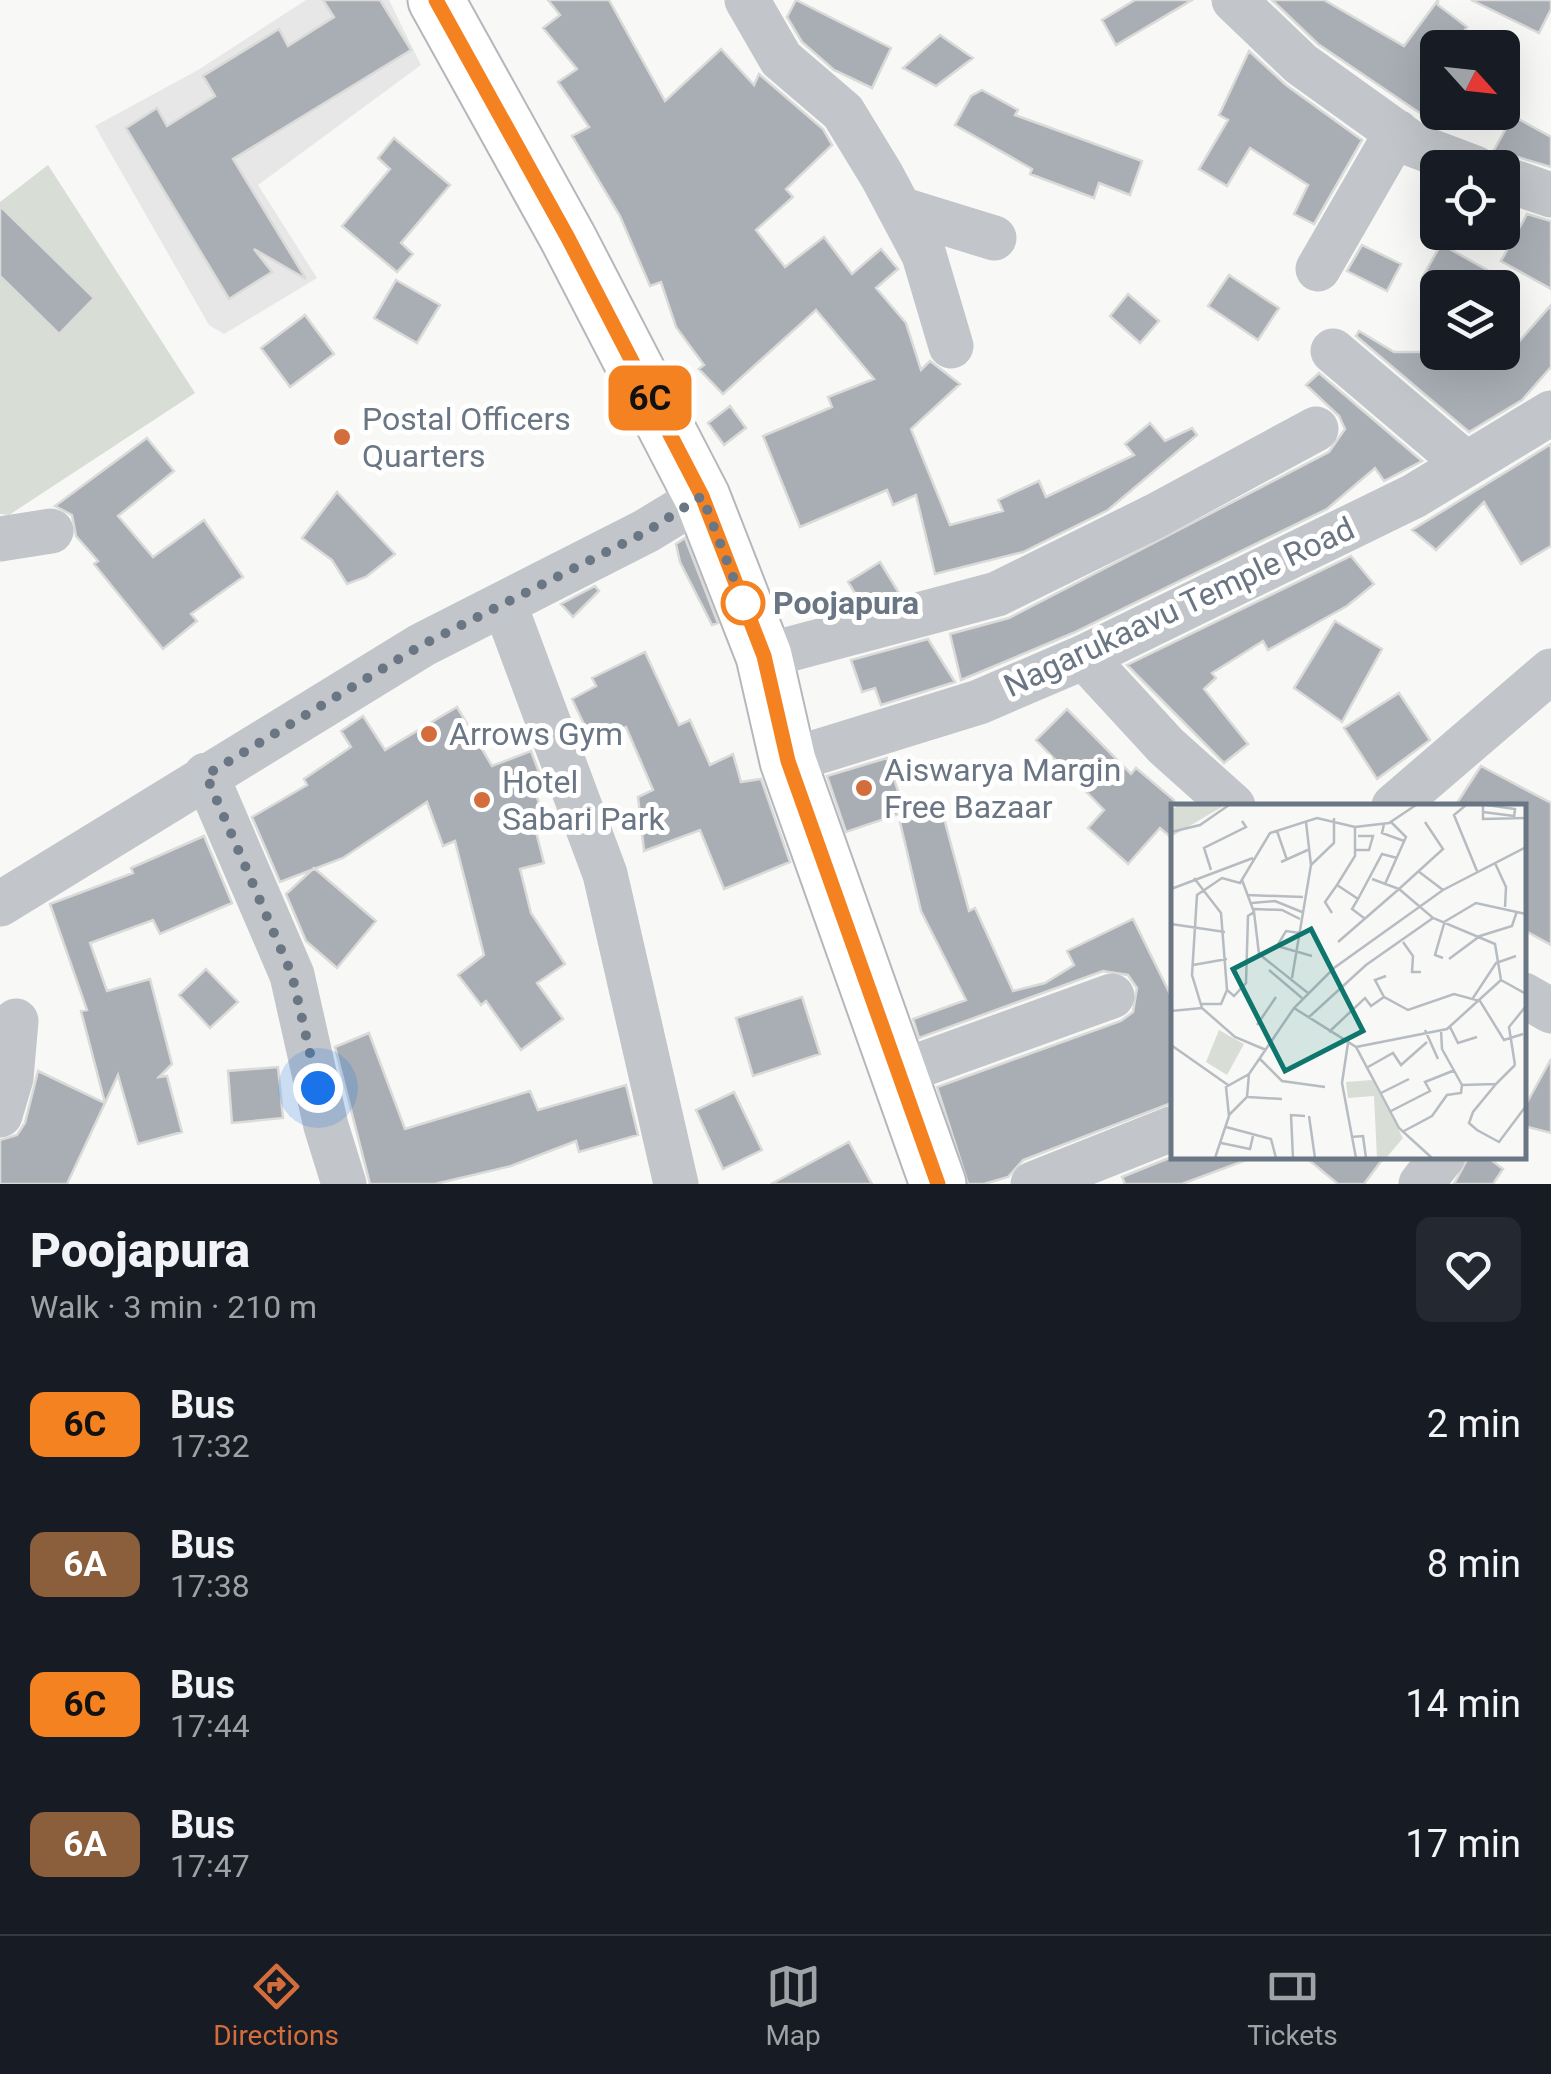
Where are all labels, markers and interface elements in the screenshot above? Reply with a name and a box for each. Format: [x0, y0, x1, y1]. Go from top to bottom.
north arrow [1420, 30, 1520, 130]
map controls [1420, 30, 1520, 370]
button: locate [1420, 150, 1520, 250]
button: layers [1420, 270, 1520, 370]
line badge: 6C [605, 366, 695, 430]
text: 6C [629, 378, 671, 419]
place label: Postal Officers Quarters [362, 400, 571, 475]
marker: Postal Officers Quarters [331, 426, 353, 448]
street label: Nagarukaavu Temple Road [998, 509, 1360, 705]
marker: Poojapura [722, 582, 764, 624]
place label: Poojapura [773, 584, 919, 622]
place label: Arrows Gym [449, 715, 623, 753]
marker: Arrows Gym [418, 723, 440, 745]
place label: Aiswarya Margin Free Bazaar [884, 751, 1121, 826]
place label: Hotel Sabari Park [502, 763, 666, 838]
marker: Aiswarya Margin Free Bazaar [853, 777, 875, 799]
marker: Hotel Sabari Park [471, 789, 493, 811]
inset map [1171, 804, 1526, 1159]
your location [293, 1063, 343, 1113]
button: heart [1416, 1217, 1521, 1322]
text: Poojapura [30, 1222, 250, 1279]
text: Walk · 3 min · 210 m [30, 1288, 317, 1326]
text: Bus [170, 1383, 235, 1427]
text: 2 min [1427, 1402, 1521, 1446]
text: 6C [64, 1404, 106, 1445]
text: 17:32 [170, 1427, 250, 1465]
text: Bus [170, 1523, 235, 1567]
text: 8 min [1427, 1542, 1521, 1586]
text: 6A [63, 1544, 107, 1585]
text: 17:38 [170, 1567, 250, 1605]
text: Bus [170, 1663, 235, 1707]
text: 14 min [1405, 1682, 1521, 1726]
text: 6C [64, 1684, 106, 1725]
text: 17:44 [170, 1707, 250, 1745]
text: Bus [170, 1803, 235, 1847]
text: 17 min [1405, 1822, 1521, 1866]
text: 6A [63, 1824, 107, 1865]
text: 17:47 [170, 1847, 250, 1885]
tab: Directions [213, 1959, 339, 2052]
tab: Map [765, 1959, 821, 2052]
tab: Tickets [1247, 1959, 1338, 2052]

